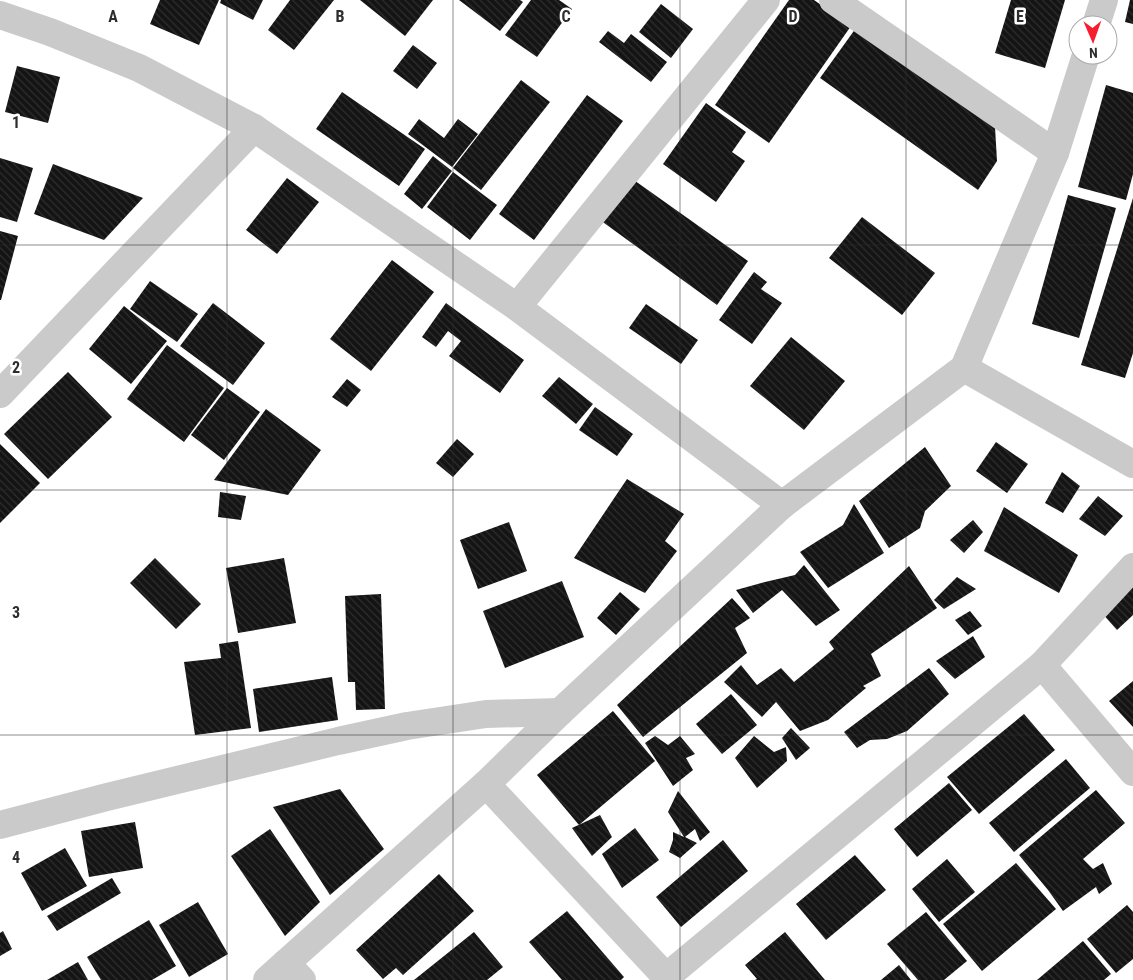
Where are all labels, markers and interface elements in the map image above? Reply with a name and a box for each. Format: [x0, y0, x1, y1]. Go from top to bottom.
text: A [108, 7, 118, 26]
text: B [336, 7, 345, 26]
text: C [561, 7, 571, 26]
text: D [788, 7, 798, 26]
text: E [1016, 7, 1024, 26]
north arrow [1068, 15, 1118, 65]
text: N [1089, 45, 1098, 61]
text: 1 [12, 113, 20, 132]
text: 2 [12, 358, 20, 377]
text: 3 [12, 603, 20, 622]
text: 4 [12, 848, 20, 867]

